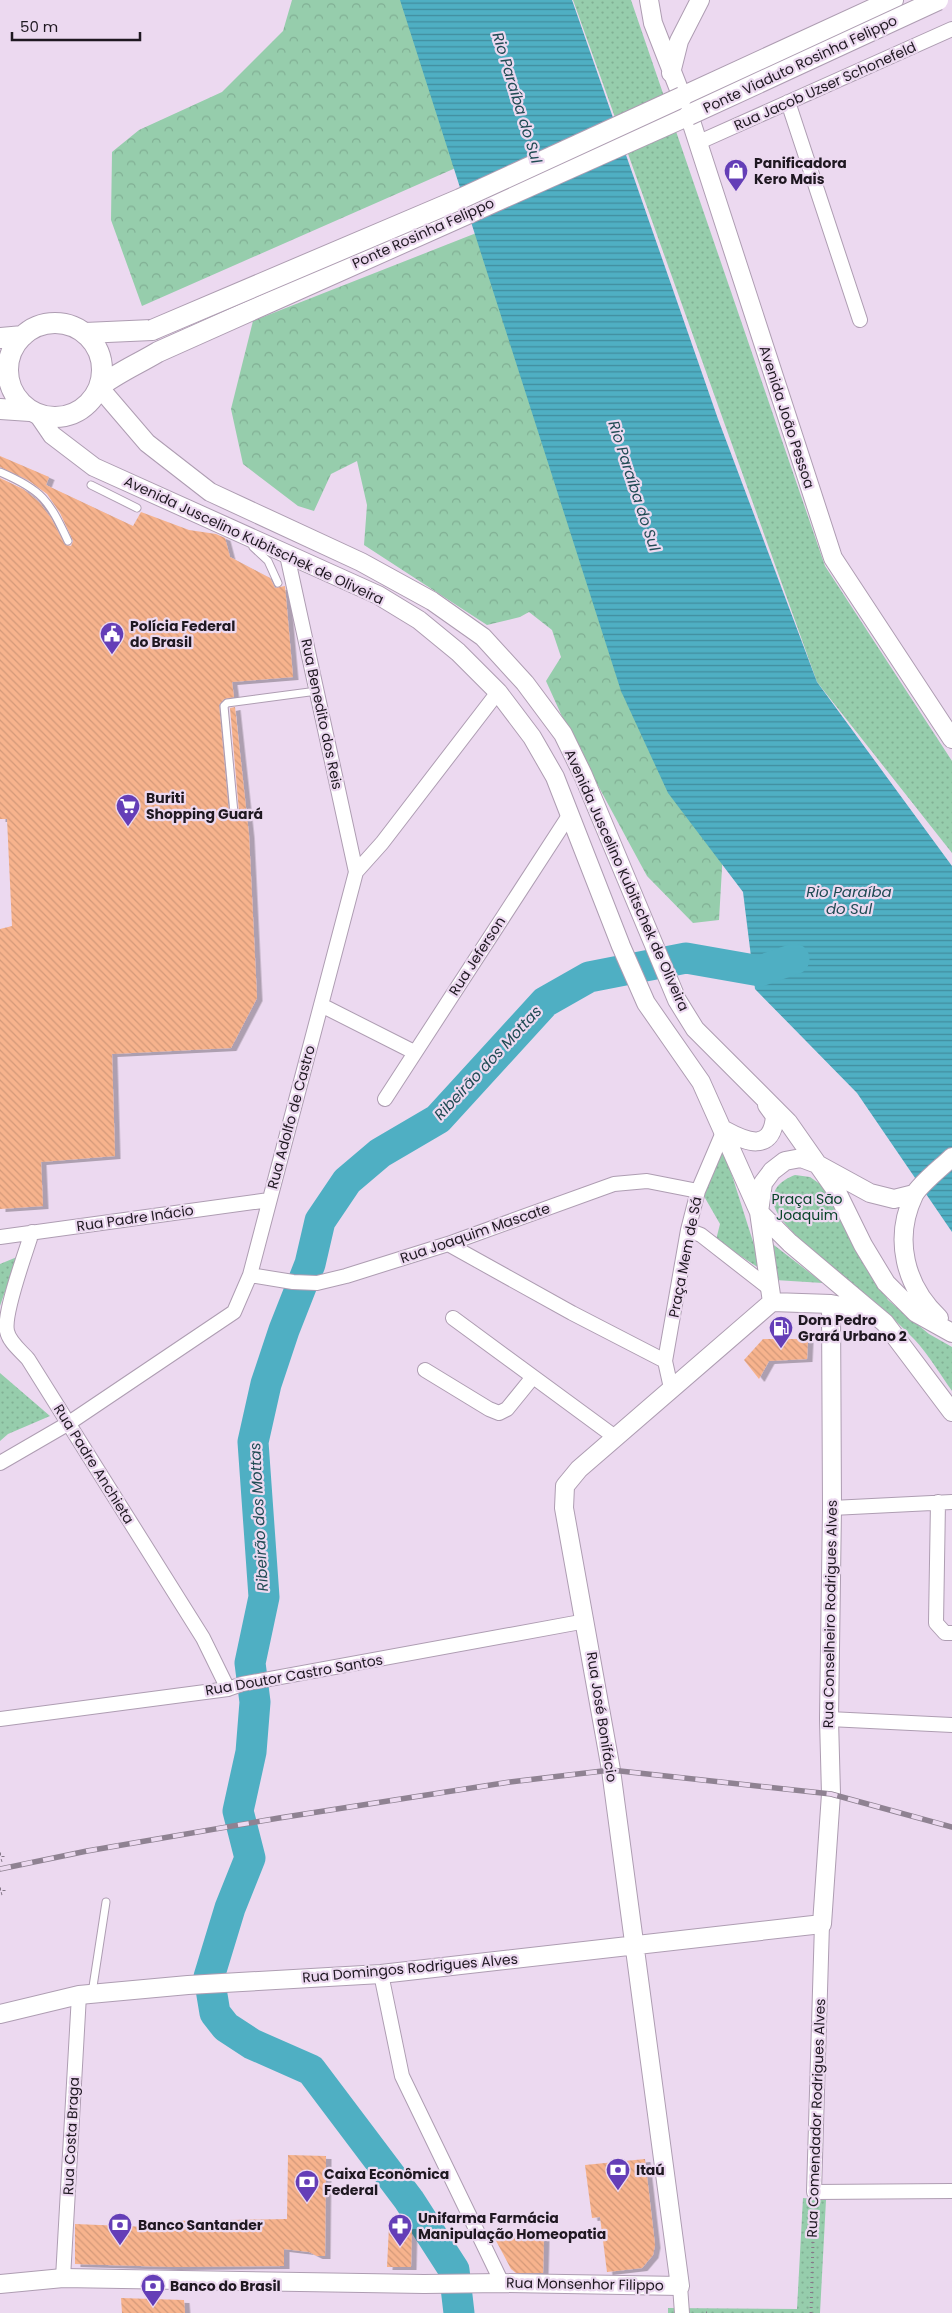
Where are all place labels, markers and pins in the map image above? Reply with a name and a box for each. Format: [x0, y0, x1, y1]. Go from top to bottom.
place label: Panificadora Kero Mais [754, 153, 847, 189]
shop icon: Panificadora Kero Mais [723, 158, 749, 192]
place label: Polícia Federal do Brasil [130, 616, 235, 652]
public building icon: Polícia Federal do Brasil [99, 621, 125, 655]
place label: Buriti Shopping Guará [146, 788, 263, 824]
supermarket icon: Buriti Shopping Guará [115, 793, 141, 827]
place label: Dom Pedro Grará Urbano 2 [798, 1310, 907, 1346]
fuel station icon: Dom Pedro Grará Urbano 2 [768, 1315, 794, 1349]
bank icon: Itaú [605, 2157, 631, 2191]
place label: Itaú [636, 2160, 665, 2180]
place label: Caixa Econômica Federal [324, 2164, 449, 2200]
bank icon: Caixa Econômica Federal [294, 2169, 320, 2203]
place label: Unifarma Farmácia Manipulação Homeopatia [418, 2208, 606, 2244]
bank icon: Banco Santander [107, 2212, 133, 2246]
pharmacy icon: Unifarma Farmácia Manipulação Homeopatia [387, 2213, 413, 2247]
place label: Banco Santander [138, 2215, 263, 2235]
bank icon: Banco do Brasil [140, 2273, 166, 2307]
place label: Banco do Brasil [170, 2276, 281, 2296]

